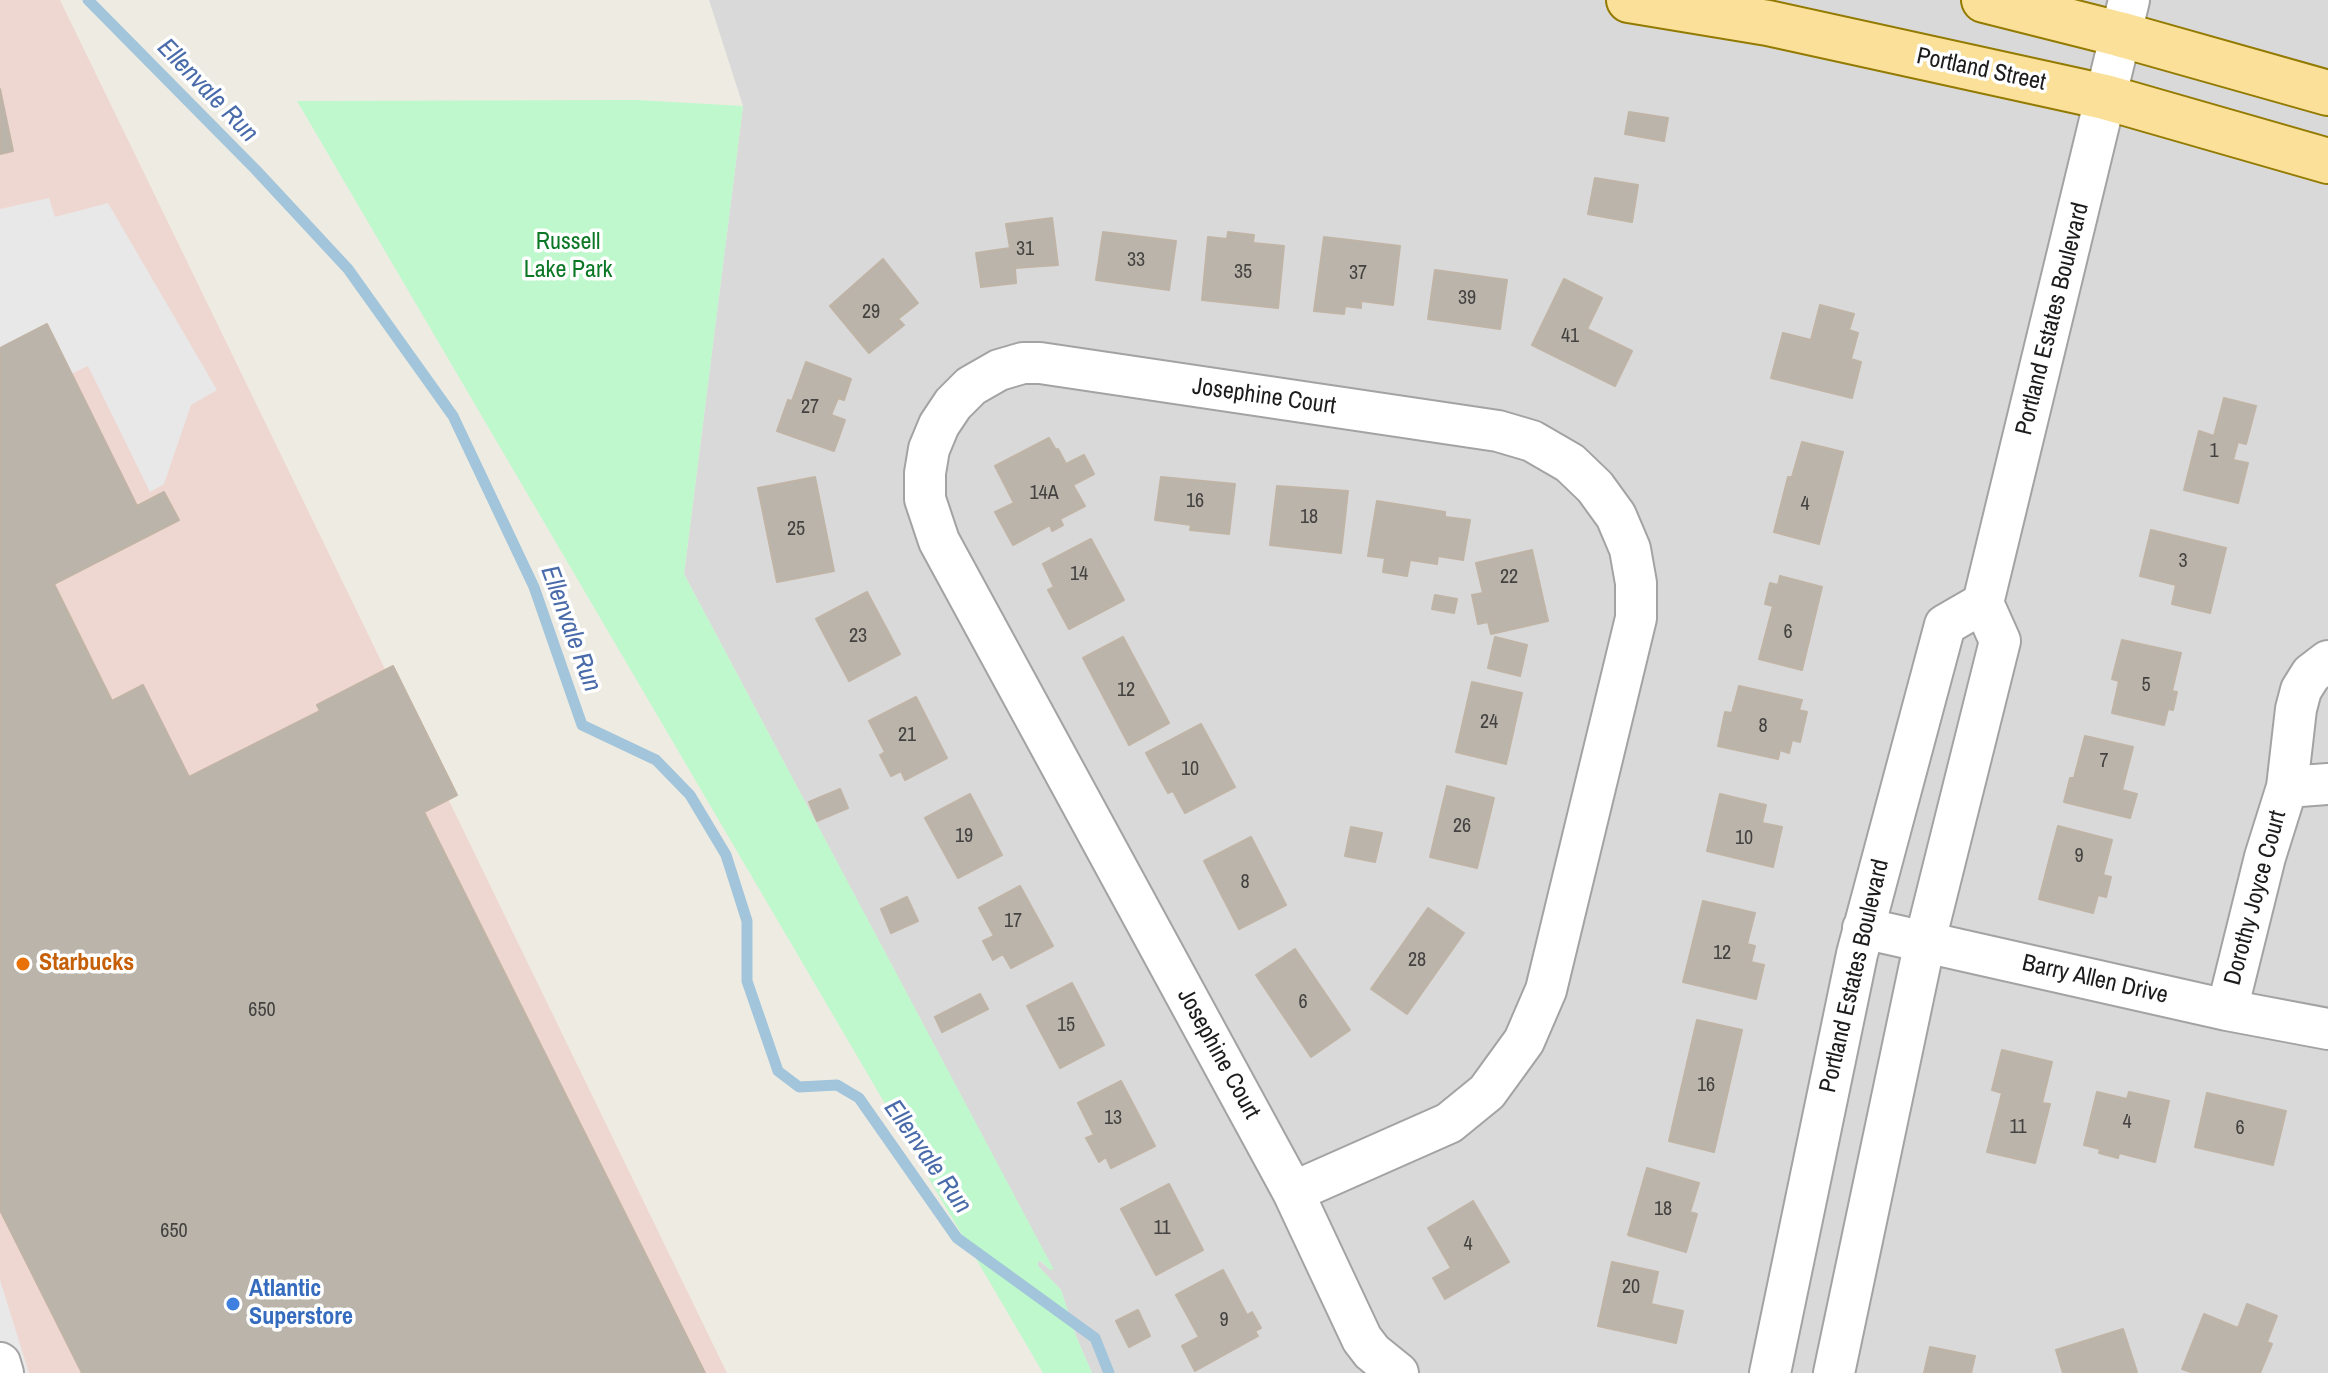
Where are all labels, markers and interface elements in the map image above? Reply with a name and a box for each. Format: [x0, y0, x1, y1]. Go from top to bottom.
water label: Ellenvale Run [150, 33, 264, 149]
street label: Portland Street [1914, 42, 2048, 98]
street label: Portland Estates Boulevard [2010, 200, 2096, 438]
park label: Russell Lake Park [524, 229, 612, 285]
house number: 31 [1016, 238, 1034, 262]
house number: 33 [1127, 249, 1145, 273]
house number: 35 [1234, 261, 1252, 285]
house number: 37 [1349, 262, 1367, 286]
house number: 39 [1458, 287, 1476, 311]
house number: 29 [862, 301, 880, 325]
house number: 41 [1561, 325, 1579, 349]
street label: Josephine Court [1190, 373, 1338, 421]
house number: 27 [801, 396, 819, 420]
house number: 1 [2209, 440, 2219, 464]
house number: 14A [1029, 482, 1059, 506]
house number: 16 [1186, 490, 1204, 514]
house number: 4 [1800, 493, 1810, 517]
house number: 18 [1300, 506, 1318, 530]
house number: 25 [787, 518, 805, 542]
house number: 3 [2178, 550, 2188, 574]
water label: Ellenvale Run [533, 562, 607, 696]
house number: 14 [1070, 563, 1088, 587]
house number: 22 [1500, 566, 1518, 590]
house number: 6 [1783, 621, 1793, 645]
house number: 23 [849, 625, 867, 649]
house number: 5 [2141, 674, 2151, 698]
house number: 12 [1117, 679, 1135, 703]
house number: 24 [1480, 711, 1498, 735]
house number: 8 [1758, 715, 1768, 739]
house number: 21 [898, 724, 916, 748]
house number: 7 [2099, 750, 2109, 774]
house number: 10 [1181, 758, 1199, 782]
street label: Dorothy Joyce Court [2219, 808, 2293, 988]
house number: 26 [1453, 815, 1471, 839]
house number: 19 [955, 825, 973, 849]
house number: 10 [1735, 827, 1753, 851]
house number: 9 [2074, 845, 2084, 869]
street label: Portland Estates Boulevard [1814, 857, 1896, 1095]
house number: 8 [1240, 871, 1250, 895]
house number: 17 [1004, 910, 1022, 934]
house number: 12 [1713, 942, 1731, 966]
house number: 28 [1408, 949, 1426, 973]
street label: Barry Allen Drive [2019, 949, 2171, 1011]
place label: Starbucks [39, 950, 134, 978]
marker: Starbucks [14, 955, 32, 973]
street label: Josephine Court [1170, 984, 1266, 1124]
house number: 6 [1298, 991, 1308, 1015]
house number: 650 [248, 999, 276, 1023]
house number: 15 [1057, 1014, 1075, 1038]
house number: 16 [1697, 1074, 1715, 1098]
water label: Ellenvale Run [876, 1094, 978, 1220]
house number: 13 [1104, 1107, 1122, 1131]
house number: 4 [2122, 1111, 2132, 1135]
house number: 11 [2009, 1116, 2027, 1140]
house number: 6 [2235, 1117, 2245, 1141]
house number: 18 [1654, 1198, 1672, 1222]
house number: 11 [1153, 1217, 1171, 1241]
house number: 650 [160, 1220, 188, 1244]
house number: 4 [1463, 1233, 1473, 1257]
place label: Atlantic Superstore [249, 1276, 353, 1332]
house number: 20 [1622, 1276, 1640, 1300]
marker: Atlantic Superstore [224, 1295, 242, 1313]
house number: 9 [1219, 1309, 1229, 1333]

